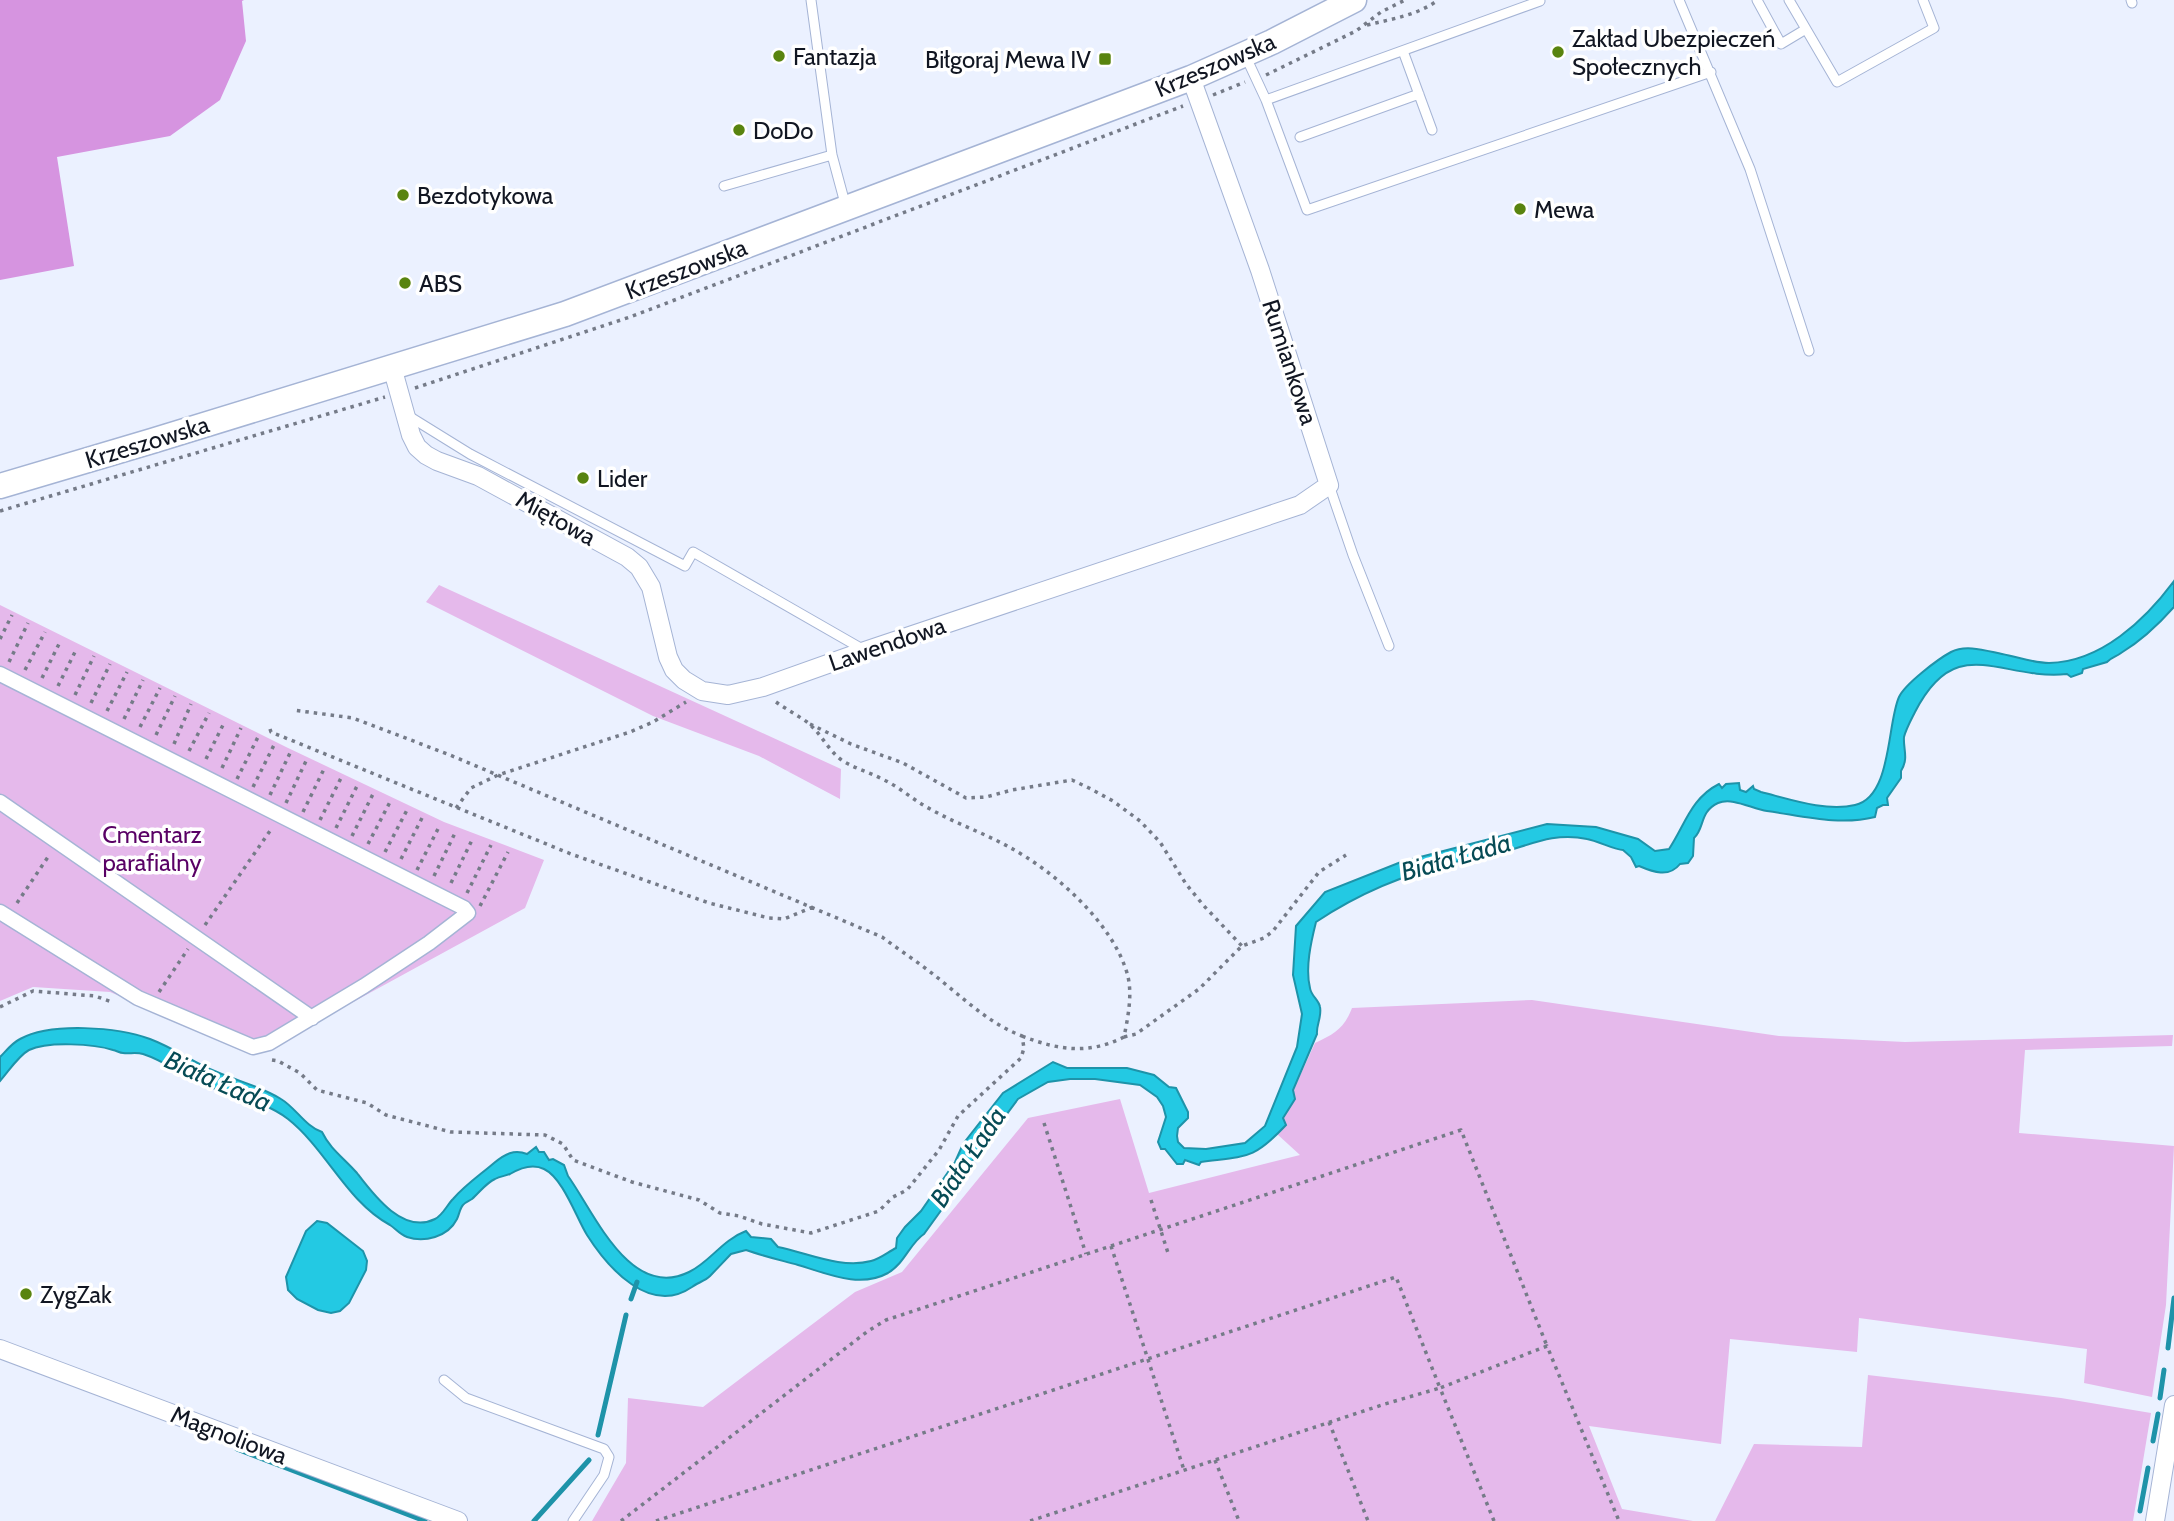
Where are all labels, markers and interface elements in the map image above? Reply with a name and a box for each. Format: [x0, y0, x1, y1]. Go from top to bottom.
place label: Zakład Ubezpieczeń Społecznych [1572, 24, 1776, 81]
street label: Krzeszowska [1150, 26, 1280, 103]
place label: Fantazja [793, 42, 877, 71]
marker: Zakład Ubezpieczeń Społecznych [1550, 44, 1566, 60]
place label: Biłgoraj Mewa IV [925, 45, 1091, 74]
marker: Fantazja [771, 48, 787, 64]
marker: Biłgoraj Mewa IV [1097, 51, 1113, 67]
place label: DoDo [753, 116, 814, 145]
marker: DoDo [731, 122, 747, 138]
place label: Bezdotykowa [417, 181, 554, 210]
marker: Bezdotykowa [395, 187, 411, 203]
place label: Mewa [1534, 195, 1595, 224]
marker: Mewa [1512, 201, 1528, 217]
street label: Krzeszowska [621, 232, 751, 305]
place label: ABS [419, 269, 462, 298]
marker: ABS [397, 275, 413, 291]
street label: Rumiankowa [1256, 296, 1324, 429]
street label: Krzeszowska [82, 409, 213, 475]
place label: Lider [597, 464, 648, 493]
marker: Lider [575, 470, 591, 486]
street label: Miętowa [511, 484, 601, 552]
street label: Lawendowa [825, 610, 950, 677]
park label: Cmentarz parafialny [102, 820, 202, 877]
water label: Biała Łada [1397, 826, 1515, 888]
water label: Biała Łada [160, 1043, 276, 1119]
water label: Biała Łada [923, 1101, 1013, 1213]
place label: ZygZak [40, 1280, 112, 1309]
marker: ZygZak [18, 1286, 34, 1302]
street label: Magnoliowa [167, 1400, 292, 1471]

